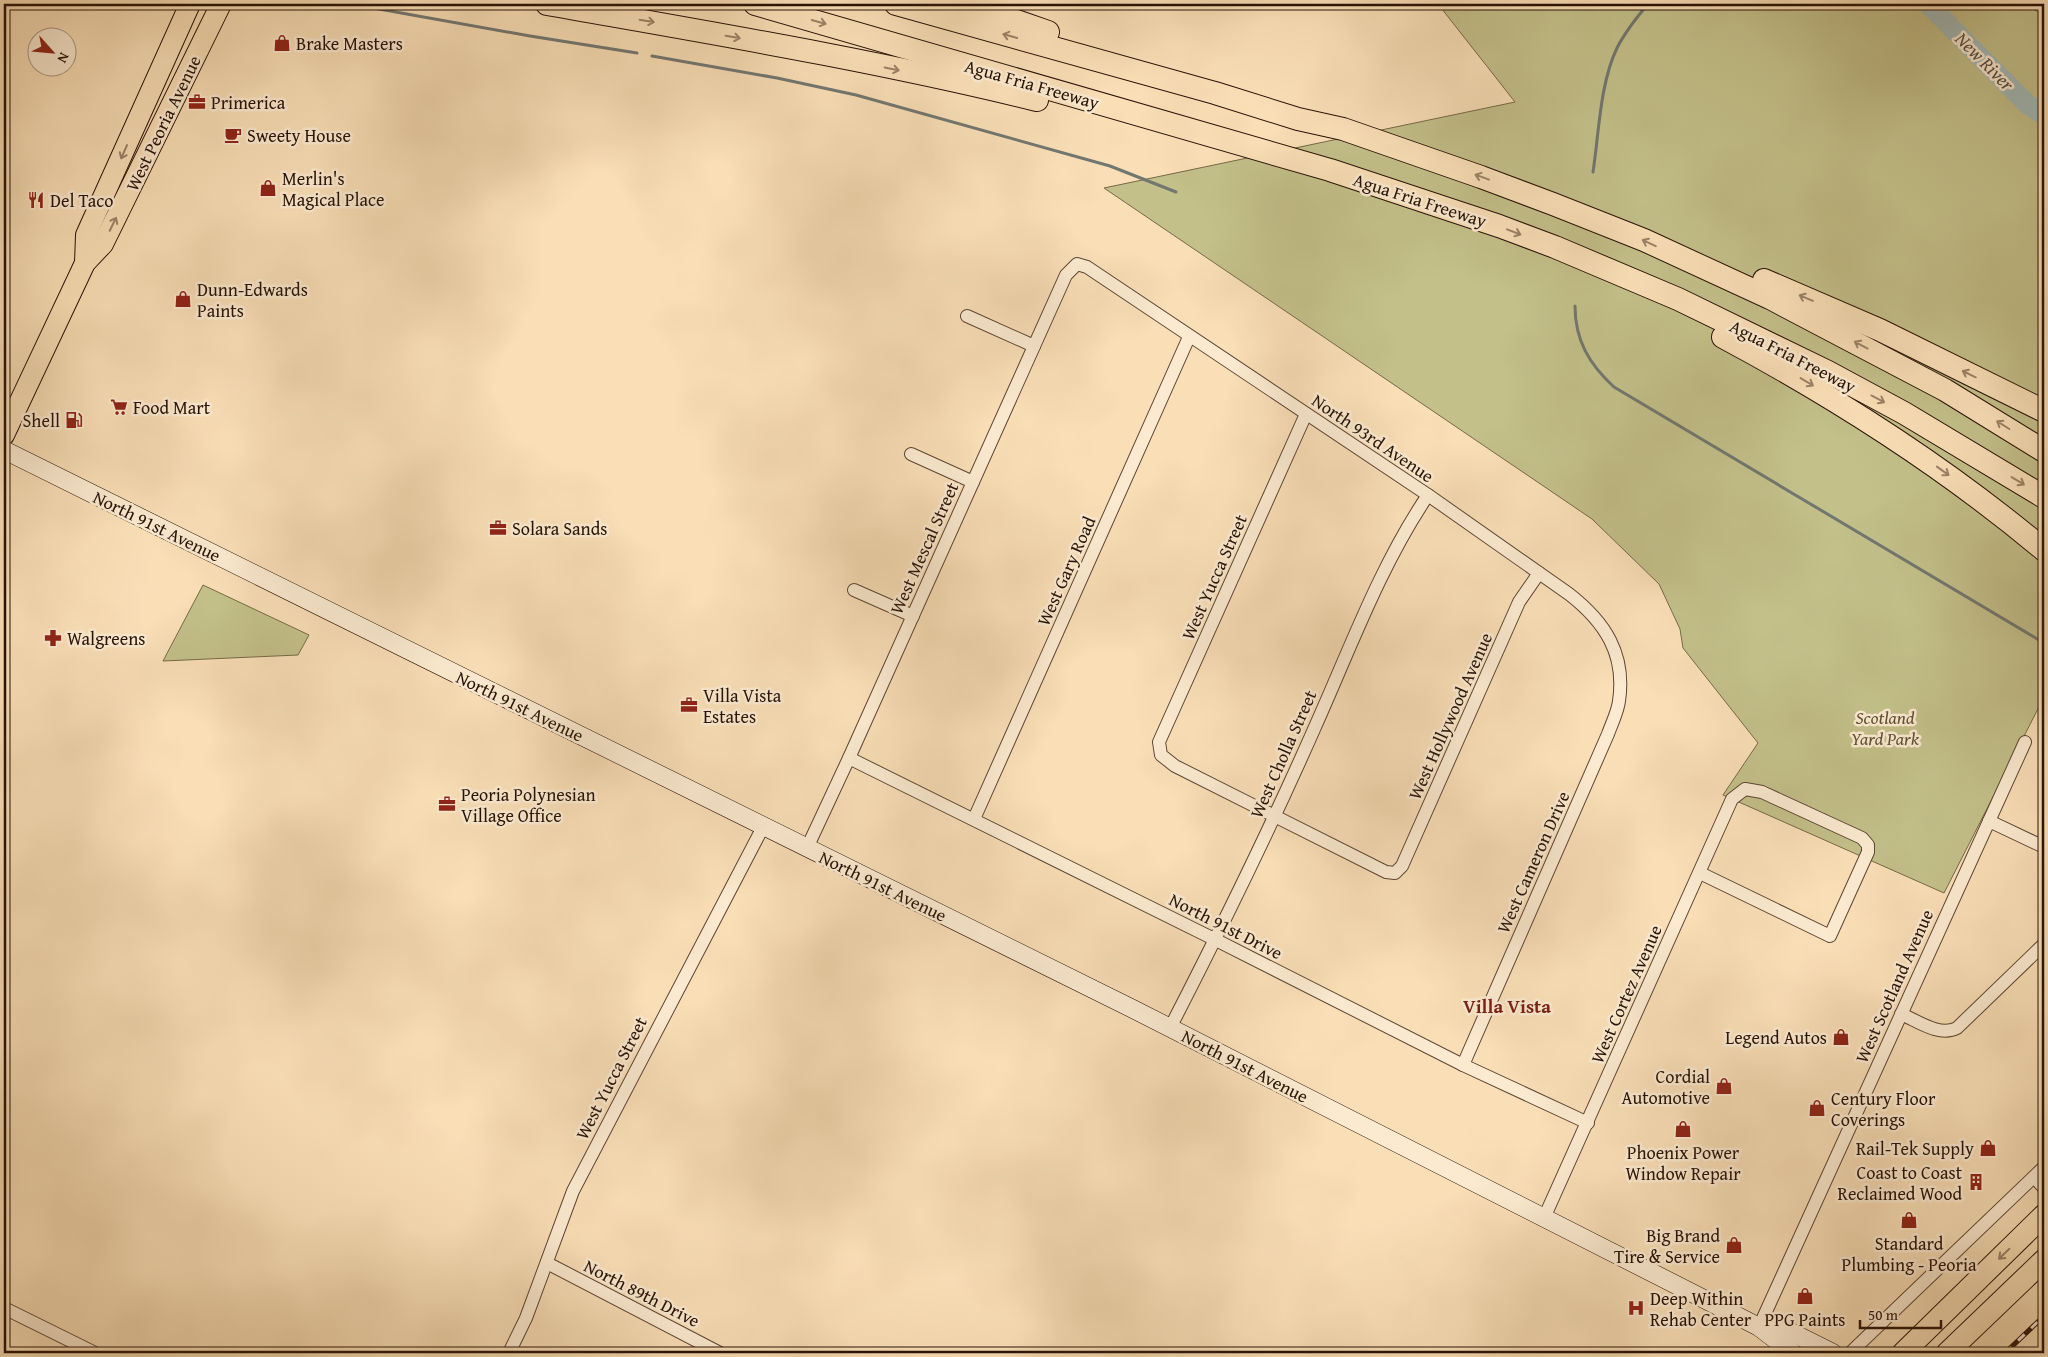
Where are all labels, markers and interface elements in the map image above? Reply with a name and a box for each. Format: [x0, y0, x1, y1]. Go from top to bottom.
one-way arrow [639, 17, 655, 27]
one-way arrow [810, 18, 826, 28]
water label: New River [1948, 24, 2022, 98]
north arrow [28, 28, 78, 78]
place label: Brake Masters [296, 30, 403, 57]
one-way arrow [1002, 30, 1018, 40]
one-way arrow [724, 32, 740, 42]
shop icon: Brake Masters [272, 33, 292, 53]
text: N [52, 49, 75, 67]
street label: West Peoria Avenue [118, 51, 208, 195]
street label: Agua Fria Freeway [962, 52, 1102, 116]
one-way arrow [884, 64, 900, 74]
place label: Primerica [211, 89, 286, 116]
office icon: Primerica [187, 92, 207, 112]
place label: Sweety House [247, 122, 351, 149]
cafe icon: Sweety House [223, 125, 243, 145]
one-way arrow [119, 144, 129, 159]
place label: Merlin's Magical Place [282, 165, 384, 213]
street label: Agua Fria Freeway [1350, 166, 1490, 234]
one-way arrow [1475, 172, 1490, 181]
shop icon: Merlin's Magical Place [258, 178, 278, 198]
place label: Del Taco [50, 187, 113, 214]
restaurant icon: Del Taco [26, 190, 46, 210]
one-way arrow [109, 217, 118, 232]
one-way arrow [1506, 228, 1522, 237]
one-way arrow [1642, 238, 1657, 248]
place label: Dunn-Edwards Paints [197, 276, 308, 324]
shop icon: Dunn-Edwards Paints [173, 289, 193, 309]
one-way arrow [1799, 292, 1814, 302]
street label: Agua Fria Freeway [1725, 313, 1861, 400]
one-way arrow [1854, 340, 1869, 350]
one-way arrow [1962, 369, 1977, 378]
one-way arrow [1799, 378, 1813, 388]
street label: North 93rd Avenue [1306, 387, 1440, 489]
place label: Food Mart [133, 394, 211, 421]
one-way arrow [1871, 394, 1886, 404]
supermarket icon: Food Mart [109, 397, 129, 417]
place label: Shell [23, 407, 60, 434]
fuel station icon: Shell [64, 410, 84, 430]
one-way arrow [1996, 420, 2010, 430]
one-way arrow [1936, 466, 1950, 476]
street label: West Mescal Street [883, 477, 965, 618]
one-way arrow [2011, 477, 2025, 487]
street label: North 91st Avenue [89, 483, 225, 569]
street label: West Yucca Street [1174, 509, 1254, 644]
street label: West Gary Road [1030, 511, 1102, 630]
place label: Solara Sands [512, 515, 607, 542]
office icon: Solara Sands [488, 518, 508, 538]
place label: Walgreens [67, 625, 145, 652]
pharmacy icon: Walgreens [43, 628, 63, 648]
street label: West Hollywood Avenue [1401, 628, 1499, 804]
street label: North 91st Avenue [452, 663, 588, 749]
place label: Villa Vista Estates [703, 682, 782, 730]
street label: West Cholla Street [1243, 685, 1324, 822]
office icon: Villa Vista Estates [679, 695, 699, 715]
park label: Scotland Yard Park [1851, 704, 1920, 752]
place label: Peoria Polynesian Village Office [461, 781, 596, 829]
street label: West Cameron Drive [1490, 787, 1576, 937]
office icon: Peoria Polynesian Village Office [437, 794, 457, 814]
street label: North 91st Avenue [815, 843, 951, 929]
street label: North 91st Drive [1165, 886, 1287, 966]
street label: West Scotland Avenue [1848, 905, 1940, 1067]
street label: West Cortez Avenue [1583, 921, 1669, 1067]
district label: Villa Vista [1463, 992, 1551, 1020]
street label: West Yucca Street [568, 1011, 654, 1144]
street label: North 91st Avenue [1177, 1022, 1313, 1110]
place label: Legend Autos [1725, 1024, 1827, 1051]
shop icon: Legend Autos [1831, 1027, 1851, 1047]
place label: Cordial Automotive [1622, 1063, 1710, 1111]
shop icon: Cordial Automotive [1714, 1076, 1734, 1096]
place label: Century Floor Coverings [1831, 1085, 1936, 1133]
shop icon: Century Floor Coverings [1807, 1098, 1827, 1118]
shop icon: Phoenix Power Window Repair [1673, 1119, 1693, 1139]
place label: Rail-Tek Supply [1856, 1135, 1974, 1162]
shop icon: Rail-Tek Supply [1978, 1138, 1998, 1158]
place label: Phoenix Power Window Repair [1625, 1139, 1741, 1187]
place label: Coast to Coast Reclaimed Wood [1838, 1159, 1963, 1207]
building icon: Coast to Coast Reclaimed Wood [1966, 1172, 1986, 1192]
shop icon: Standard Plumbing - Peoria [1899, 1210, 1919, 1230]
place label: Big Brand Tire & Service [1614, 1222, 1720, 1270]
place label: Standard Plumbing - Peoria [1842, 1230, 1977, 1278]
shop icon: Big Brand Tire & Service [1724, 1235, 1744, 1255]
one-way arrow [1998, 1248, 2010, 1261]
street label: North 89th Drive [579, 1252, 705, 1334]
place label: Deep Within Rehab Center [1650, 1285, 1752, 1333]
shop icon: PPG Paints [1795, 1286, 1815, 1306]
scale bar [1860, 1297, 1942, 1329]
hospital icon: Deep Within Rehab Center [1626, 1298, 1646, 1318]
text: 50 m [1868, 1304, 1899, 1325]
place label: PPG Paints [1765, 1306, 1845, 1333]

